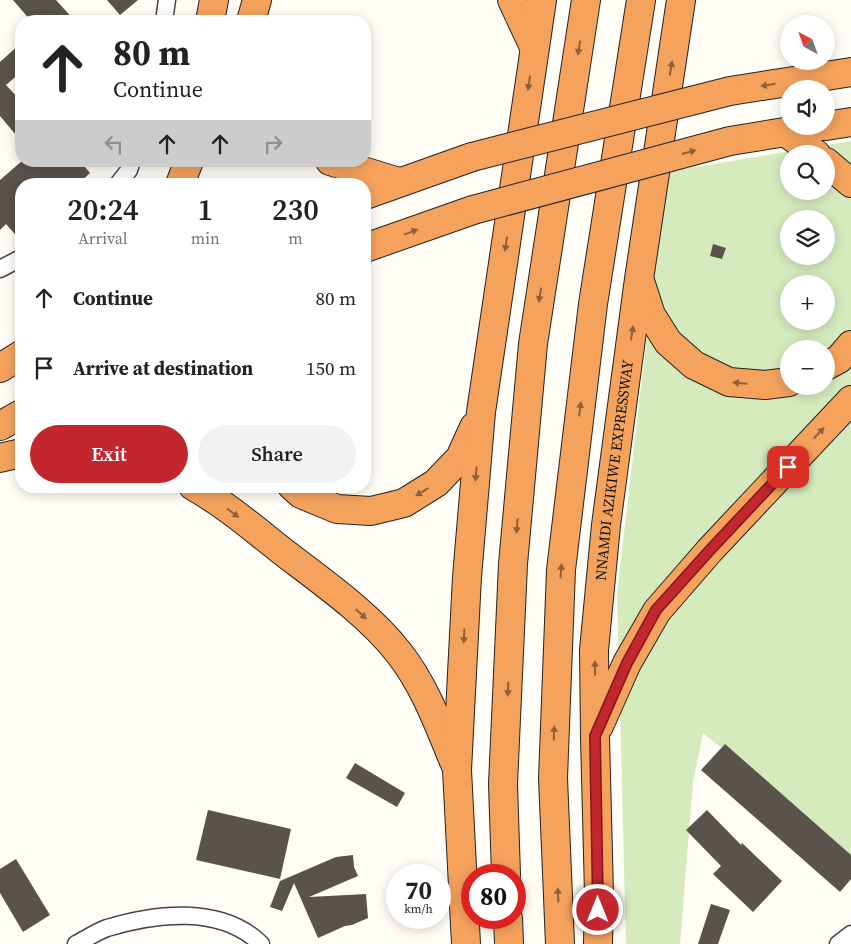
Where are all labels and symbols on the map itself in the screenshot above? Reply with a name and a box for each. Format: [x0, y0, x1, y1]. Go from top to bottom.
north arrow [780, 15, 835, 70]
one-way arrow [574, 41, 582, 57]
one-way arrow [667, 60, 675, 76]
one-way arrow [525, 75, 533, 91]
one-way arrow [760, 81, 776, 89]
one-way arrow [681, 147, 696, 155]
one-way arrow [404, 228, 419, 236]
one-way arrow [501, 236, 509, 252]
one-way arrow [536, 288, 544, 304]
one-way arrow [628, 324, 636, 340]
street label: NNAMDI AZIKIWE EXPRESSWAY [590, 358, 638, 582]
one-way arrow [732, 379, 748, 387]
one-way arrow [576, 401, 584, 417]
one-way arrow [813, 428, 825, 440]
pin [767, 446, 809, 488]
one-way arrow [471, 466, 479, 482]
one-way arrow [416, 487, 429, 496]
one-way arrow [226, 508, 240, 518]
one-way arrow [512, 519, 520, 535]
one-way arrow [558, 562, 566, 578]
one-way arrow [354, 608, 366, 620]
one-way arrow [459, 628, 467, 644]
one-way arrow [591, 660, 599, 676]
one-way arrow [503, 681, 511, 697]
one-way arrow [551, 725, 559, 741]
speed limit sign: 80 [461, 864, 526, 929]
position arrow [571, 883, 623, 935]
one-way arrow [553, 887, 561, 903]

